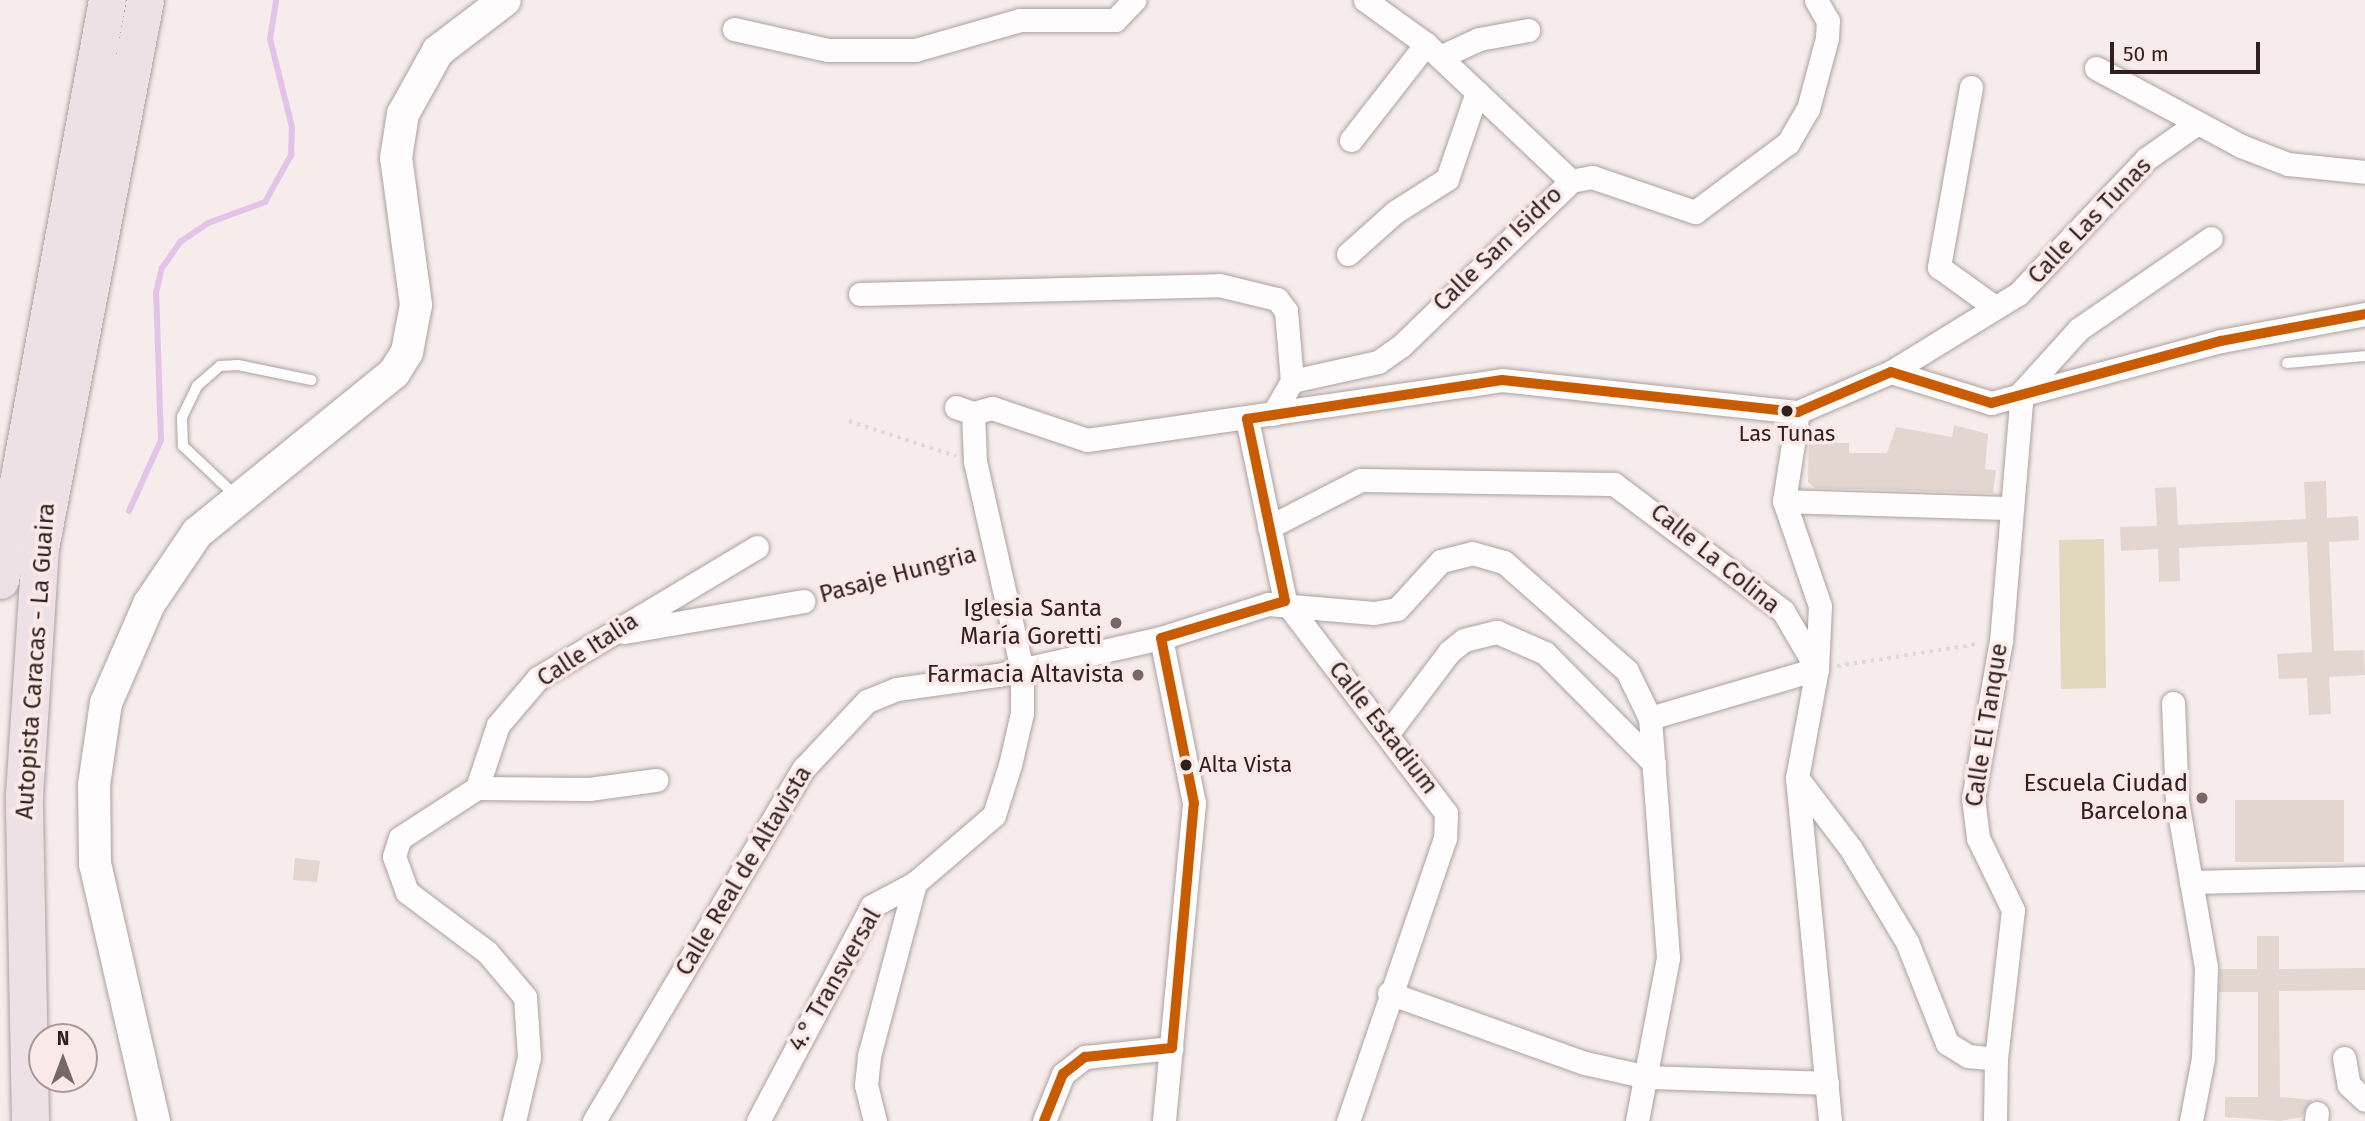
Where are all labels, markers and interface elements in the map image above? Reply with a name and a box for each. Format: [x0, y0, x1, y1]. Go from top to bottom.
scale bar [2113, 28, 2264, 72]
text: 50 m [2123, 41, 2169, 67]
street label: Calle Las Tunas [2022, 152, 2158, 290]
street label: Calle San Isidro [1428, 180, 1568, 318]
marker: Las Tunas [1780, 404, 1794, 418]
place label: Las Tunas [1739, 421, 1835, 447]
street label: Calle La Colina [1644, 498, 1786, 620]
street label: Autopista Caracas - La Guaira [11, 502, 61, 820]
street label: Pasaje Hungria [816, 540, 980, 610]
place label: Iglesia Santa María Goretti [960, 595, 1102, 651]
street label: Calle Italia [532, 607, 644, 693]
marker: Iglesia Santa María Goretti [1108, 615, 1124, 631]
street label: Calle El Tanque [1960, 641, 2014, 809]
street label: Calle Estadium [1322, 656, 1444, 800]
place label: Farmacia Altavista [927, 661, 1124, 689]
marker: Farmacia Altavista [1130, 667, 1146, 683]
place label: Alta Vista [1199, 752, 1292, 778]
marker: Alta Vista [1179, 758, 1193, 772]
street label: Calle Real de Altavista [670, 761, 818, 981]
place label: Escuela Ciudad Barcelona [2024, 770, 2188, 826]
marker: Escuela Ciudad Barcelona [2194, 790, 2210, 806]
street label: 4.° Transversal [783, 904, 887, 1056]
north arrow [28, 1023, 98, 1093]
text: N [57, 1027, 69, 1050]

